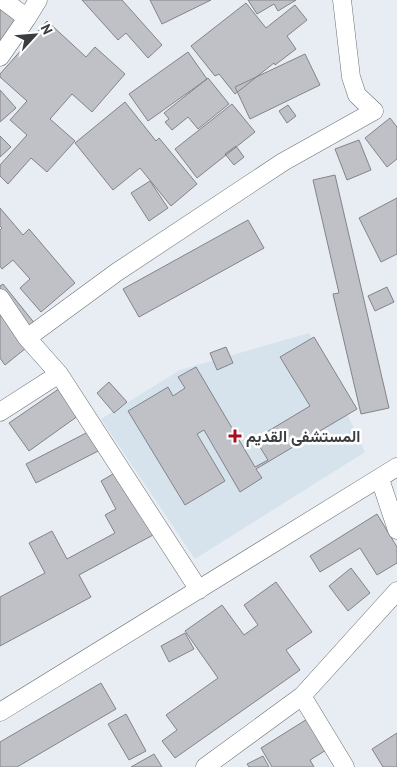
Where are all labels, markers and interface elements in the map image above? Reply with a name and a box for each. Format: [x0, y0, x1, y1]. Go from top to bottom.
north arrow [10, 10, 60, 60]
text: N [37, 21, 57, 37]
place label: المستشفى القديم [246, 426, 360, 447]
marker: المستشفى القديم [228, 429, 242, 443]

